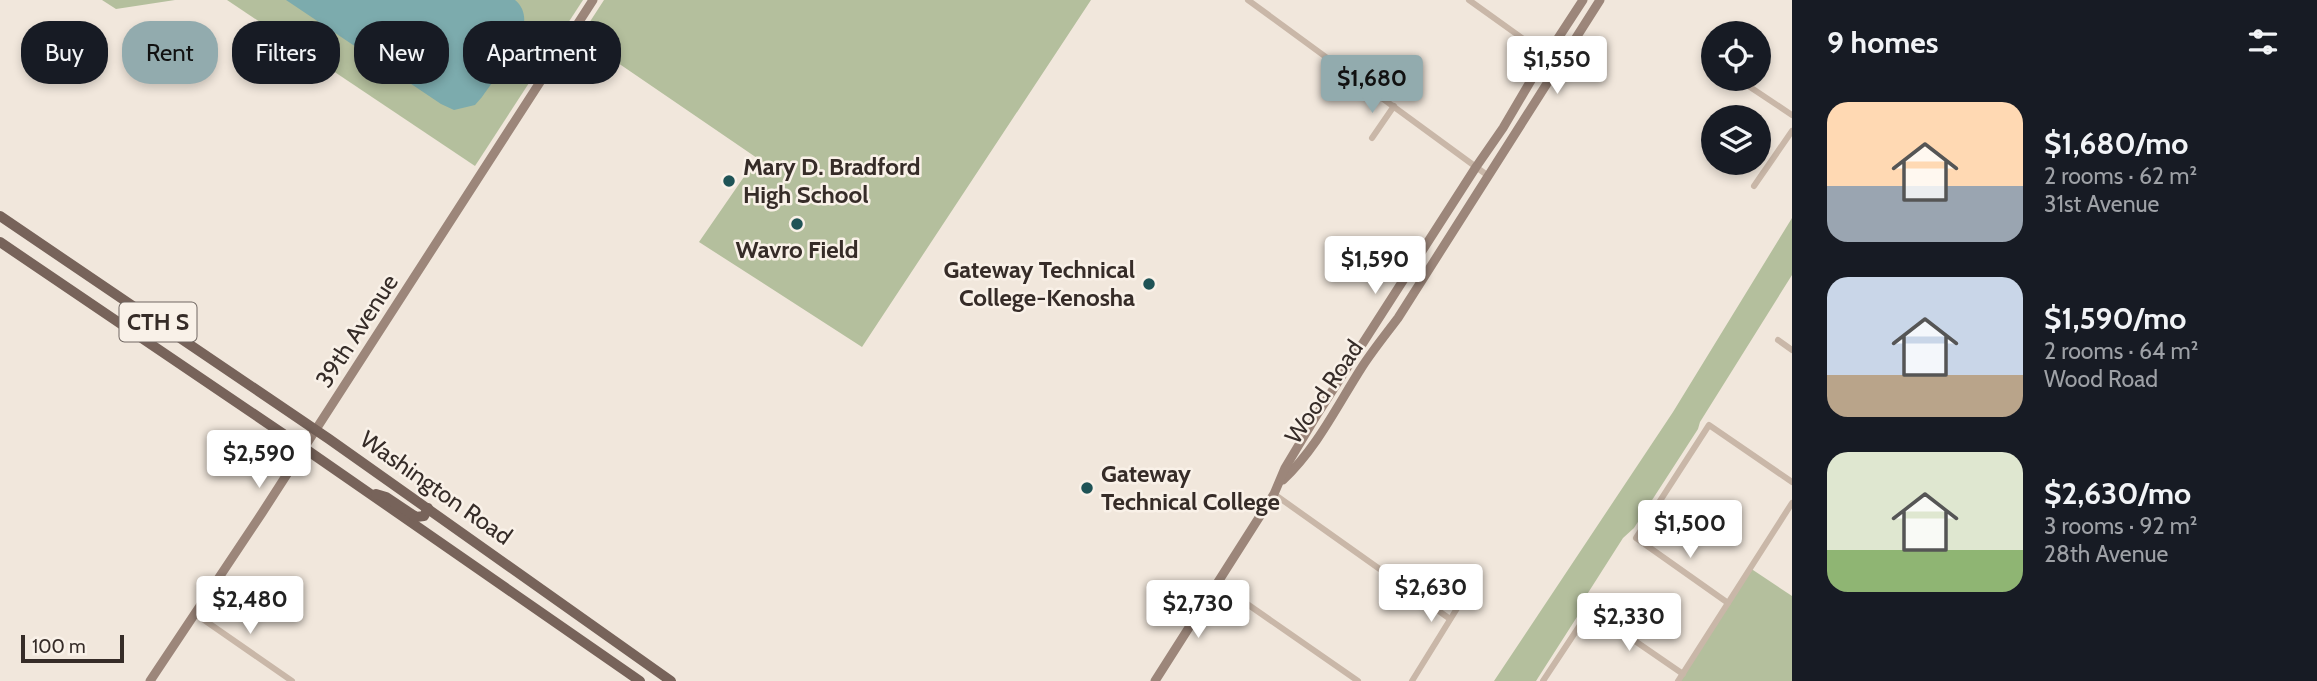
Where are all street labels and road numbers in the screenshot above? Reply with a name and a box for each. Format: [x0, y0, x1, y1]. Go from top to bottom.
street label: 39th Avenue [309, 269, 404, 393]
road number: CTH S [120, 302, 196, 342]
street label: Wood Road [1278, 334, 1369, 449]
street label: Washington Road [355, 424, 518, 551]

